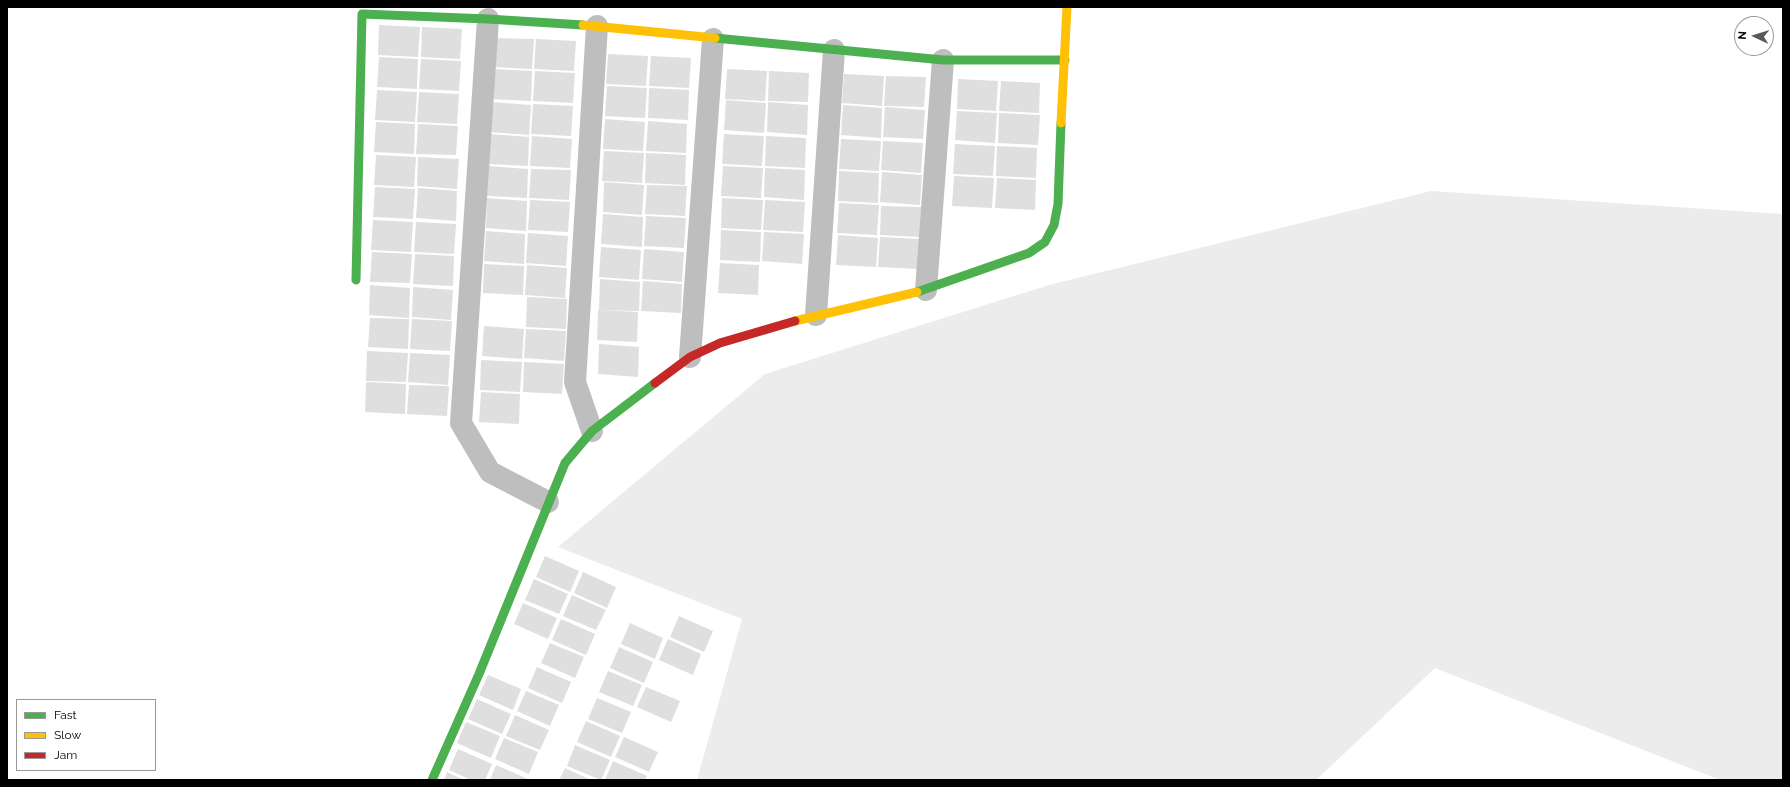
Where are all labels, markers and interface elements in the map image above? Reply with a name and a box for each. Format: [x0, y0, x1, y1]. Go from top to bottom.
north arrow [1734, 16, 1774, 56]
text: N [1736, 31, 1749, 40]
legend [16, 699, 156, 771]
text: Fast [54, 708, 77, 722]
text: Slow [54, 728, 81, 742]
text: Jam [54, 748, 77, 762]

